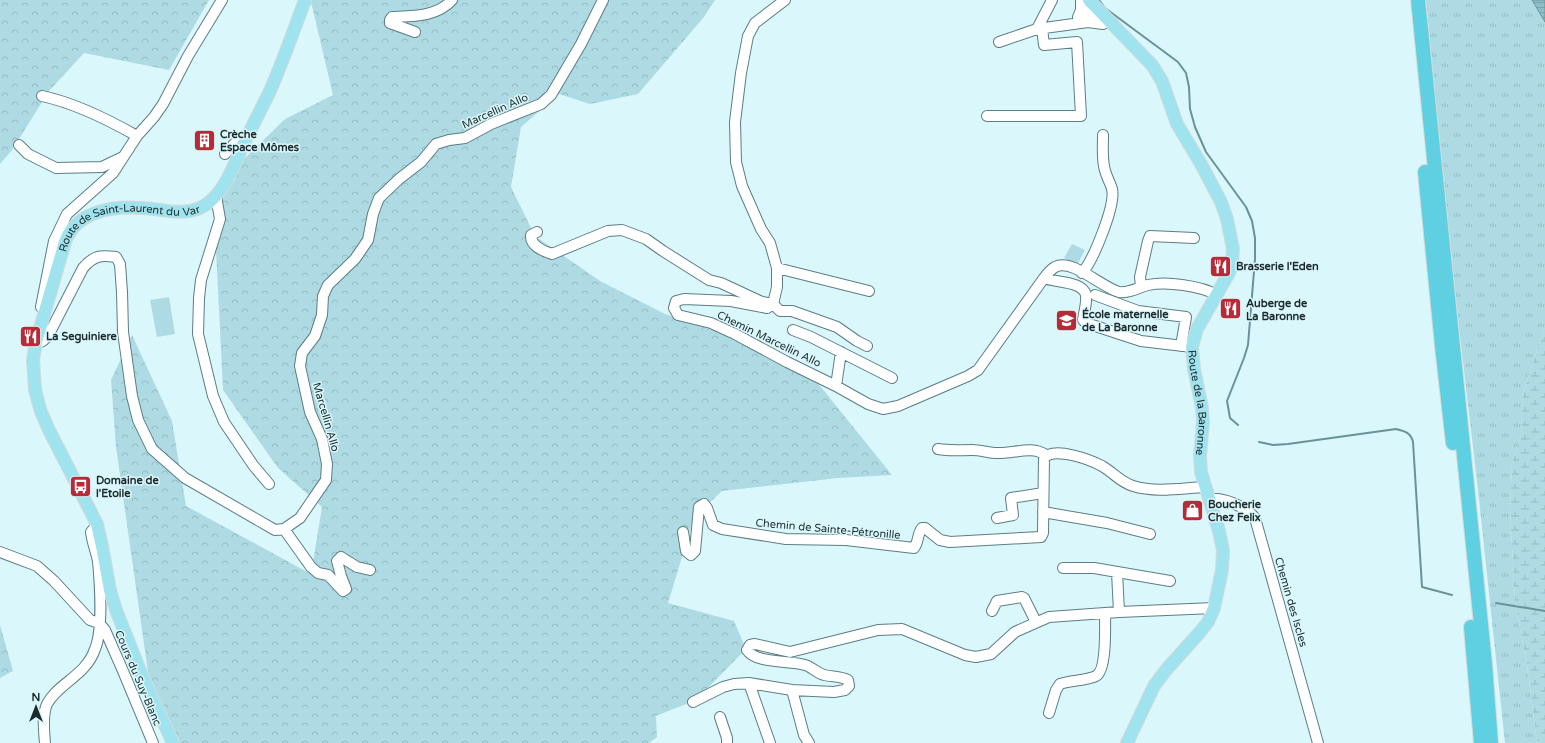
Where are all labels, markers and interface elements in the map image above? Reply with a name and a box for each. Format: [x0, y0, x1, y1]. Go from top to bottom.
street label: Marcellin Allo [460, 90, 530, 131]
building icon: Crèche Espace Mômes [191, 127, 217, 153]
place label: Crèche Espace Mômes [220, 128, 300, 155]
street label: Route de Saint-Laurent du Var [56, 201, 203, 253]
restaurant icon: Brasserie l'Eden [1207, 253, 1233, 279]
place label: Brasserie l'Eden [1236, 260, 1319, 273]
restaurant icon: Auberge de La Baronne [1217, 296, 1243, 322]
place label: Auberge de La Baronne [1246, 297, 1308, 323]
school or university icon: École maternelle de La Baronne [1054, 307, 1080, 333]
place label: École maternelle de La Baronne [1082, 307, 1169, 334]
street label: Chemin Marcellin Allo [715, 308, 823, 370]
restaurant icon: La Seguiniere [18, 323, 44, 349]
place label: La Seguiniere [46, 330, 117, 344]
street label: Route de la Baronne [1186, 349, 1210, 456]
street label: Marcellin Allo [310, 381, 342, 453]
bus stop icon: Domaine de l'Etoile [68, 473, 94, 499]
place label: Domaine de l'Etoile [96, 474, 159, 500]
shop icon: Boucherie Chez Felix [1180, 497, 1206, 523]
place label: Boucherie Chez Felix [1208, 498, 1262, 524]
street label: Chemin de Sainte-Pétronille [755, 516, 901, 542]
street label: Chemin des Iscles [1272, 556, 1310, 648]
street label: Cours du Suy-Blanc [112, 628, 164, 728]
north arrow [16, 687, 56, 727]
text: N [32, 691, 40, 704]

